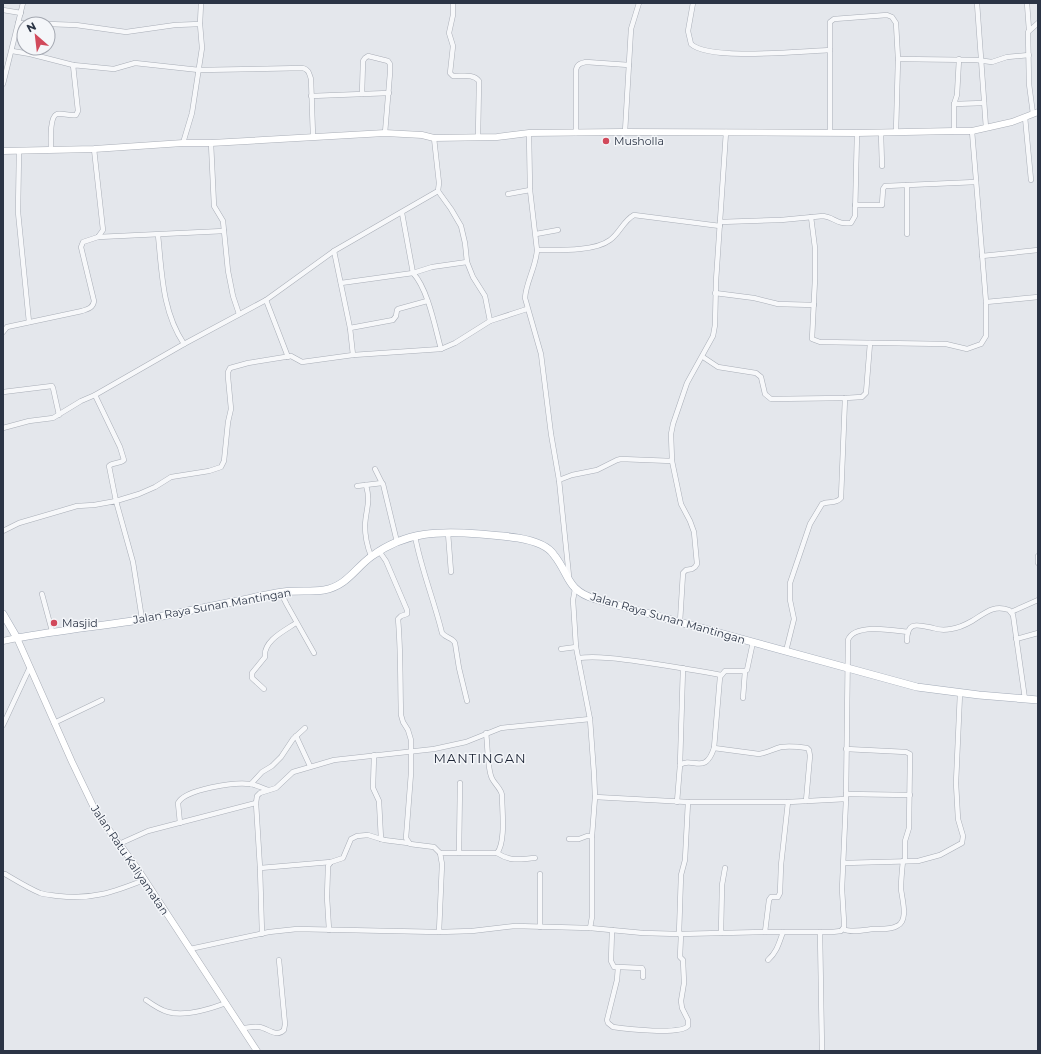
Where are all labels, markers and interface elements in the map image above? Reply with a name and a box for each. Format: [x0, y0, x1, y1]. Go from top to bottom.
north arrow [16, 16, 56, 56]
text: N [24, 19, 39, 35]
place label: Musholla [614, 134, 664, 148]
marker: Musholla [601, 136, 611, 146]
street label: Jalan Raya Sunan Mantingan [131, 585, 292, 627]
street label: Jalan Raya Sunan Mantingan [588, 589, 747, 647]
place label: Masjid [62, 616, 98, 630]
marker: Masjid [49, 618, 59, 628]
district label: MANTINGAN [433, 750, 527, 766]
street label: Jalan Ratu Kaliyamatan [87, 802, 172, 918]

